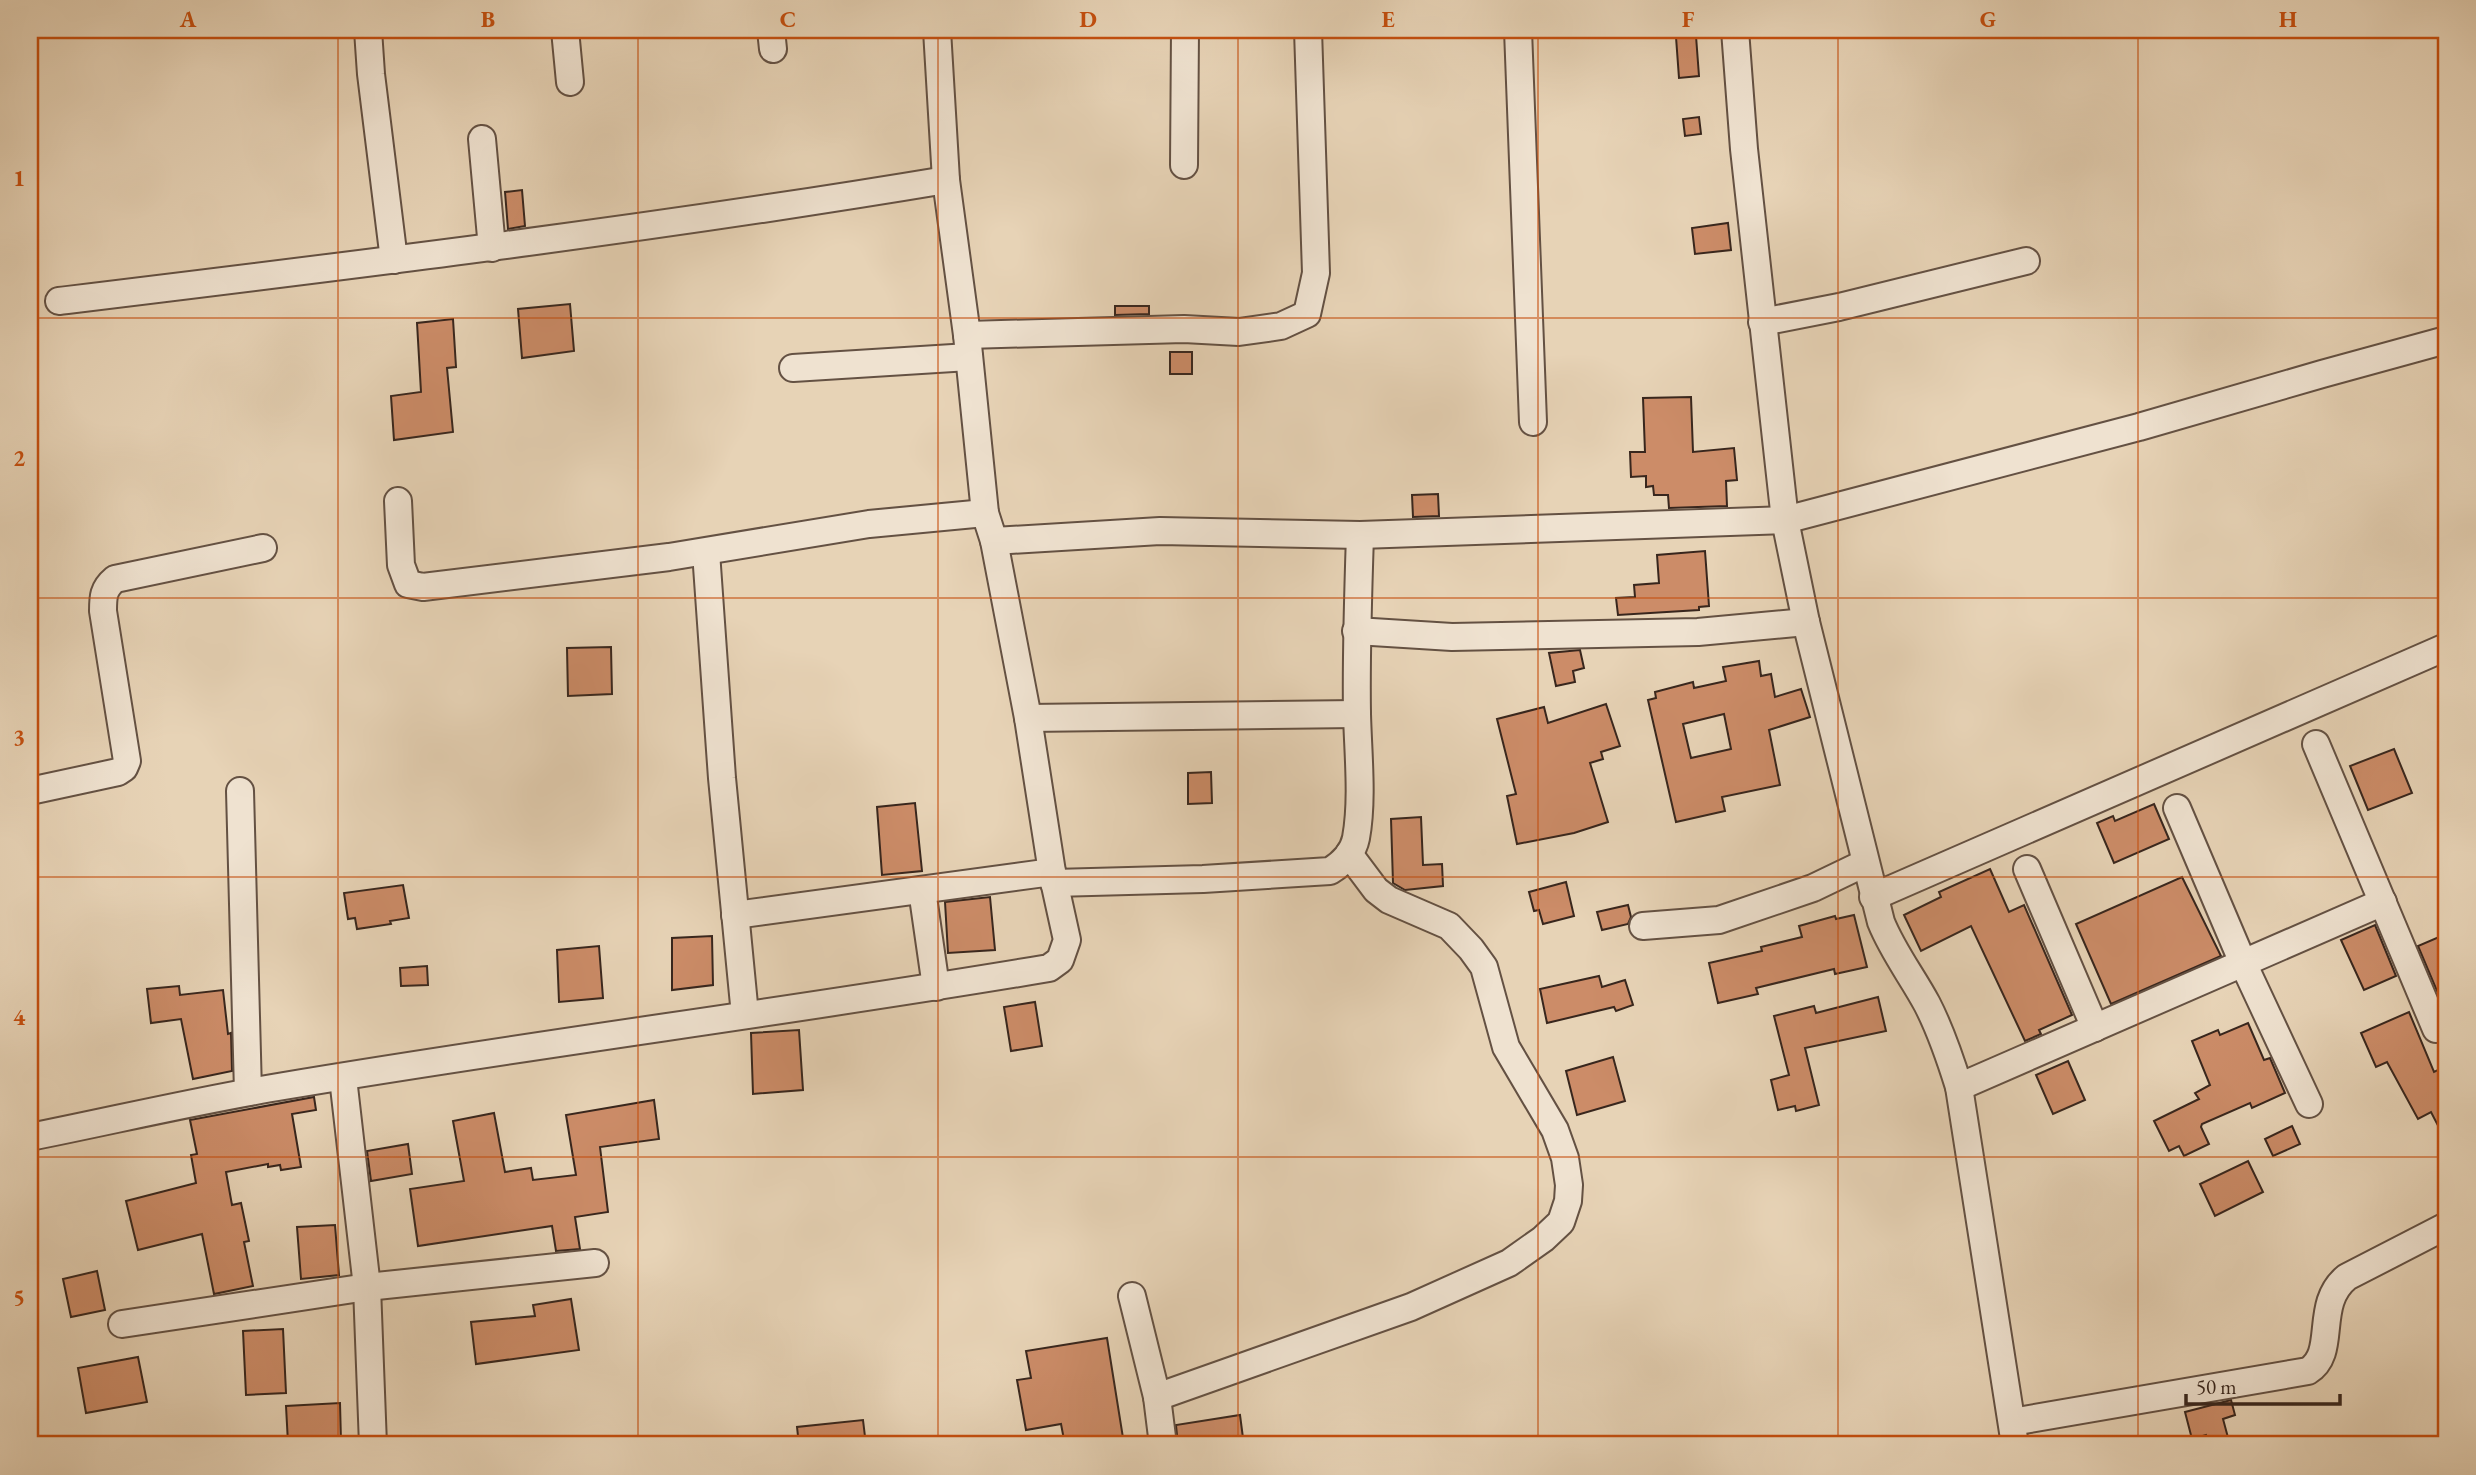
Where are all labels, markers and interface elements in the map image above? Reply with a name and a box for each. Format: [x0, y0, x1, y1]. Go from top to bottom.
text: A [179, 4, 197, 34]
text: B [481, 4, 495, 34]
text: C [780, 4, 796, 34]
text: D [1079, 4, 1097, 34]
text: E [1381, 4, 1395, 34]
text: F [1682, 4, 1695, 34]
text: G [1980, 4, 1996, 34]
text: H [2279, 4, 2297, 34]
text: 1 [13, 163, 25, 193]
text: 2 [13, 443, 25, 473]
text: 3 [13, 722, 25, 752]
text: 4 [13, 1002, 26, 1032]
text: 5 [13, 1282, 25, 1312]
scale bar [2186, 1363, 2340, 1407]
text: 50 m [2196, 1373, 2237, 1400]

